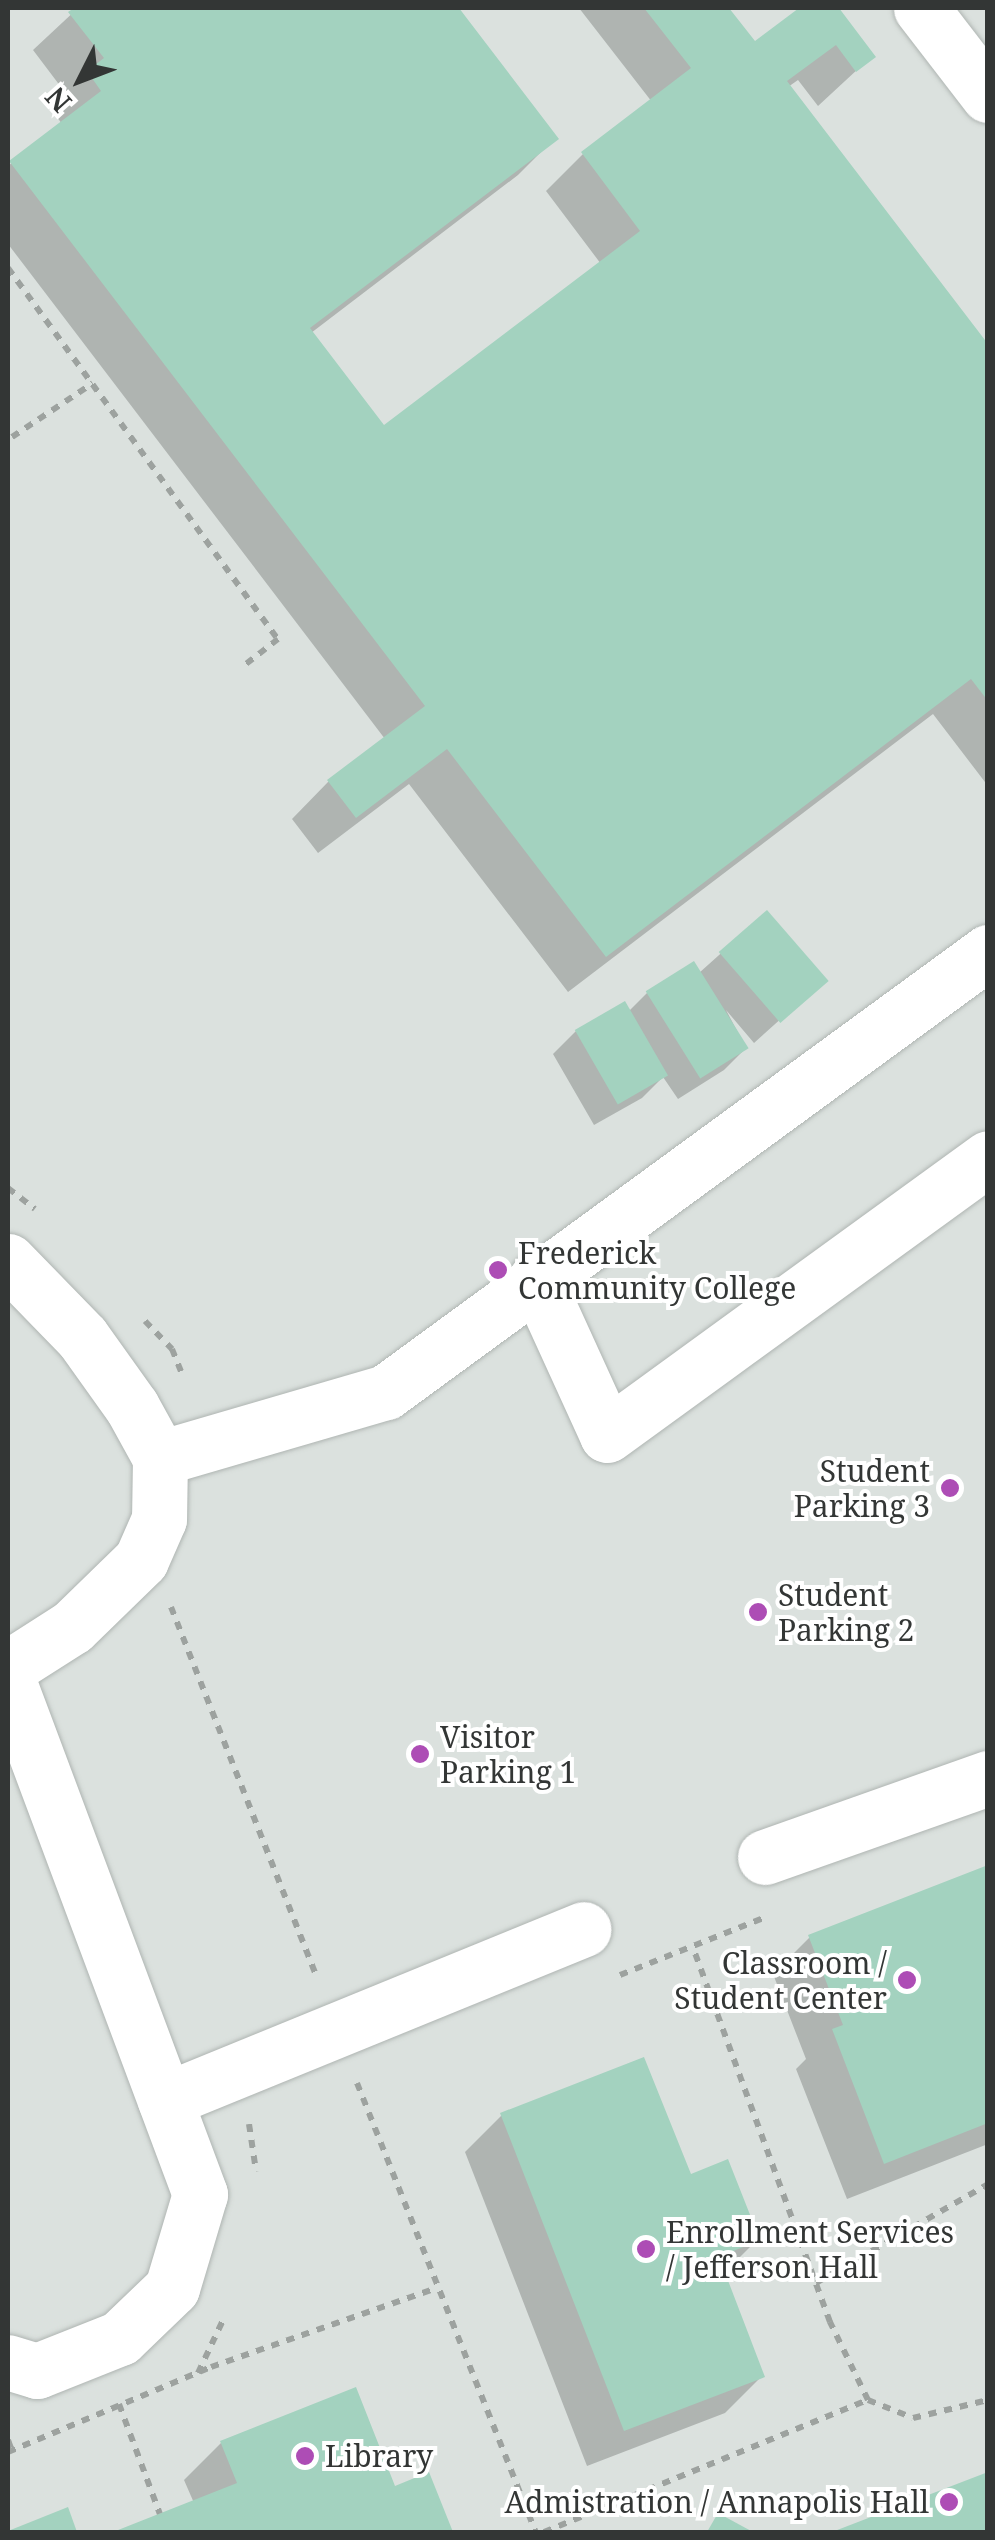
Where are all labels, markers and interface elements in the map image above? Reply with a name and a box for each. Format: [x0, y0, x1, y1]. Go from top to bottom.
north arrow [30, 30, 130, 130]
text: N [36, 79, 79, 121]
place label: Frederick Community College [518, 1235, 796, 1306]
marker: Frederick Community College [487, 1259, 509, 1281]
place label: Student Parking 3 [794, 1453, 930, 1524]
marker: Student Parking 3 [939, 1477, 961, 1499]
place label: Student Parking 2 [778, 1577, 914, 1648]
marker: Student Parking 2 [747, 1601, 769, 1623]
place label: Visitor Parking 1 [440, 1719, 576, 1790]
marker: Visitor Parking 1 [409, 1743, 431, 1765]
place label: Classroom / Student Center [674, 1945, 887, 2016]
marker: Classroom / Student Center [896, 1969, 918, 1991]
place label: Enrollment Services / Jefferson Hall [666, 2214, 954, 2284]
marker: Enrollment Services / Jefferson Hall [635, 2238, 657, 2260]
place label: Library [325, 2438, 433, 2474]
marker: Library [294, 2445, 316, 2467]
place label: Admistration / Annapolis Hall [505, 2484, 929, 2520]
marker: Admistration / Annapolis Hall [938, 2491, 960, 2513]

